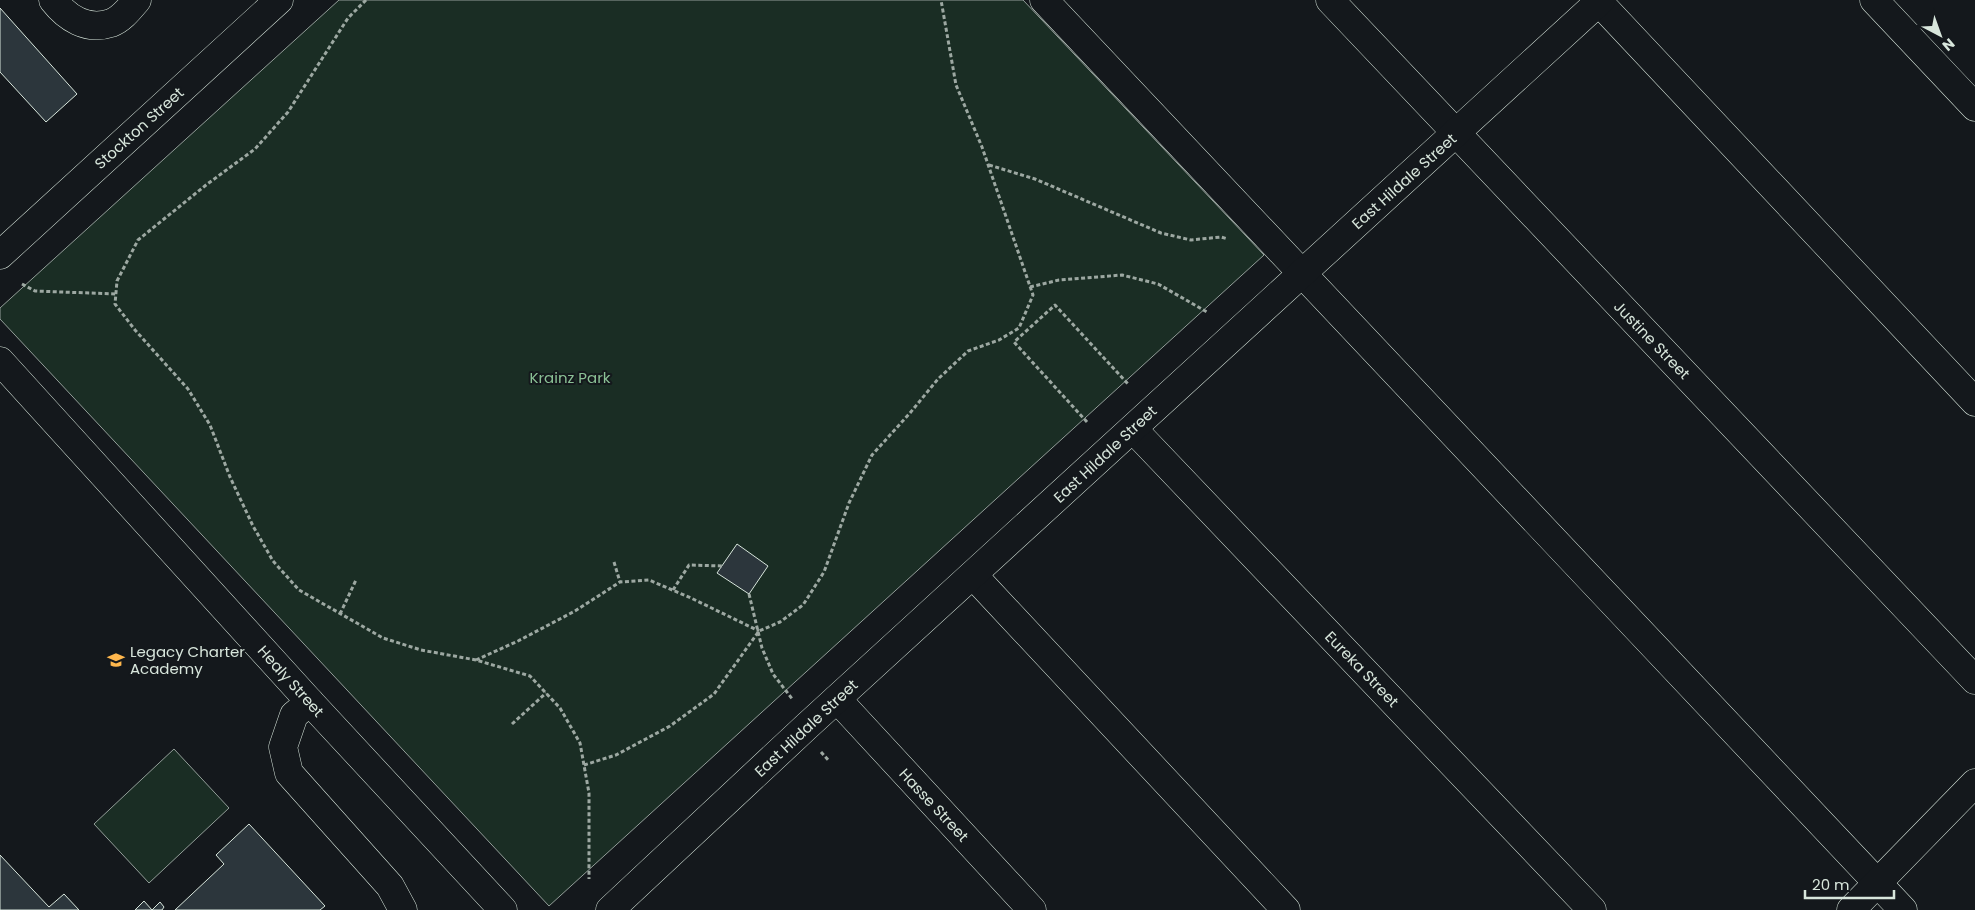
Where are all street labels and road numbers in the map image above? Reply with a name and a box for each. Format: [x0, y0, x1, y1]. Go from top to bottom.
street label: Stockton Street [90, 82, 188, 174]
street label: East Hildale Street [1347, 128, 1461, 234]
street label: Justine Street [1609, 296, 1695, 384]
street label: East Hildale Street [1049, 401, 1161, 507]
street label: Eureka Street [1320, 626, 1404, 712]
street label: Healy Street [253, 641, 329, 721]
street label: East Hildale Street [750, 675, 862, 781]
street label: Hasse Street [894, 764, 974, 846]

